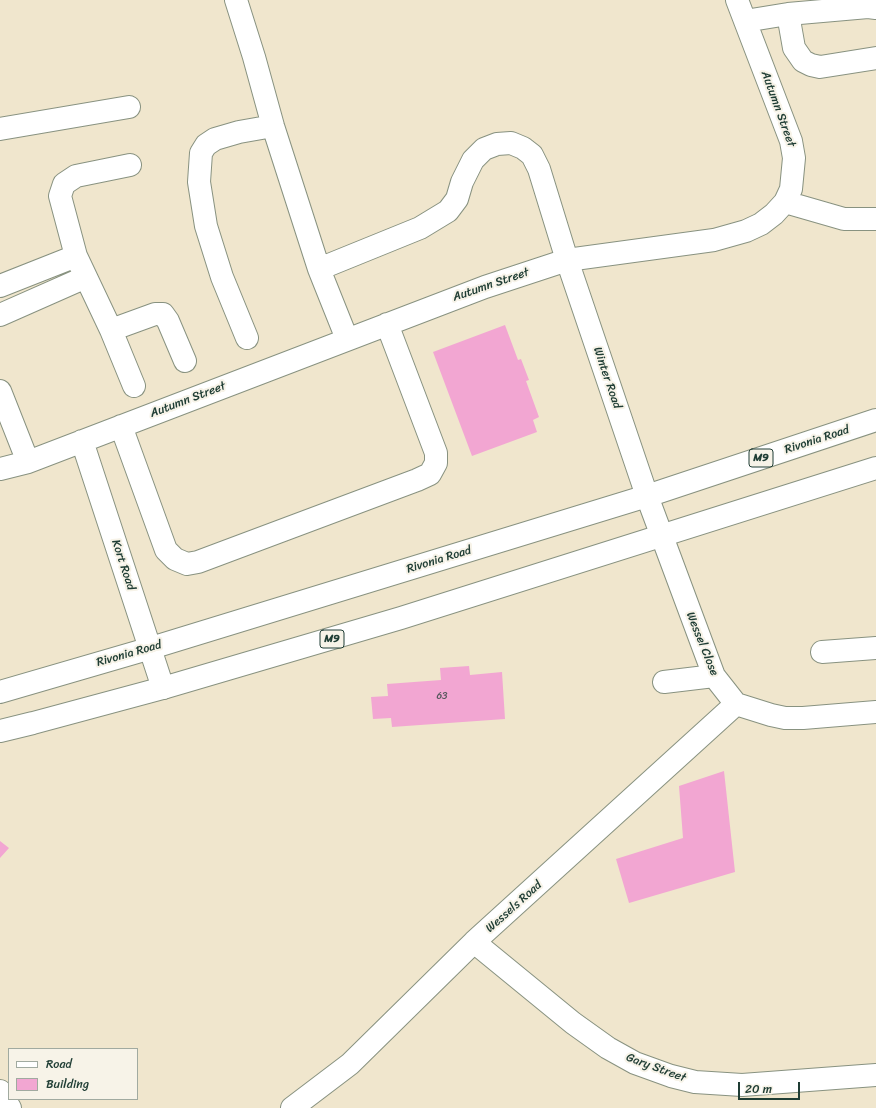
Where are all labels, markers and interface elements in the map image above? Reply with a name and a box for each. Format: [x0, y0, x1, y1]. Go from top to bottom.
street label: Autumn Street [758, 69, 798, 149]
street label: Autumn Street [451, 265, 531, 305]
street label: Winter Road [590, 345, 624, 411]
street label: Autumn Street [148, 379, 228, 421]
street label: Rivonia Road [783, 423, 851, 457]
road number: M9 [749, 449, 773, 467]
street label: Kort Road [108, 538, 138, 592]
street label: Rivonia Road [405, 543, 473, 577]
street label: Wessel Close [683, 610, 721, 678]
road number: M9 [320, 630, 344, 648]
street label: Rivonia Road [95, 638, 163, 670]
house number: 63 [436, 690, 448, 702]
street label: Wessels Road [483, 878, 545, 936]
legend [8, 1048, 138, 1100]
street label: Gary Street [624, 1051, 688, 1085]
text: Road [46, 1053, 72, 1075]
text: Building [46, 1073, 89, 1095]
scale bar [740, 1074, 802, 1100]
text: 20 m [745, 1078, 772, 1100]

